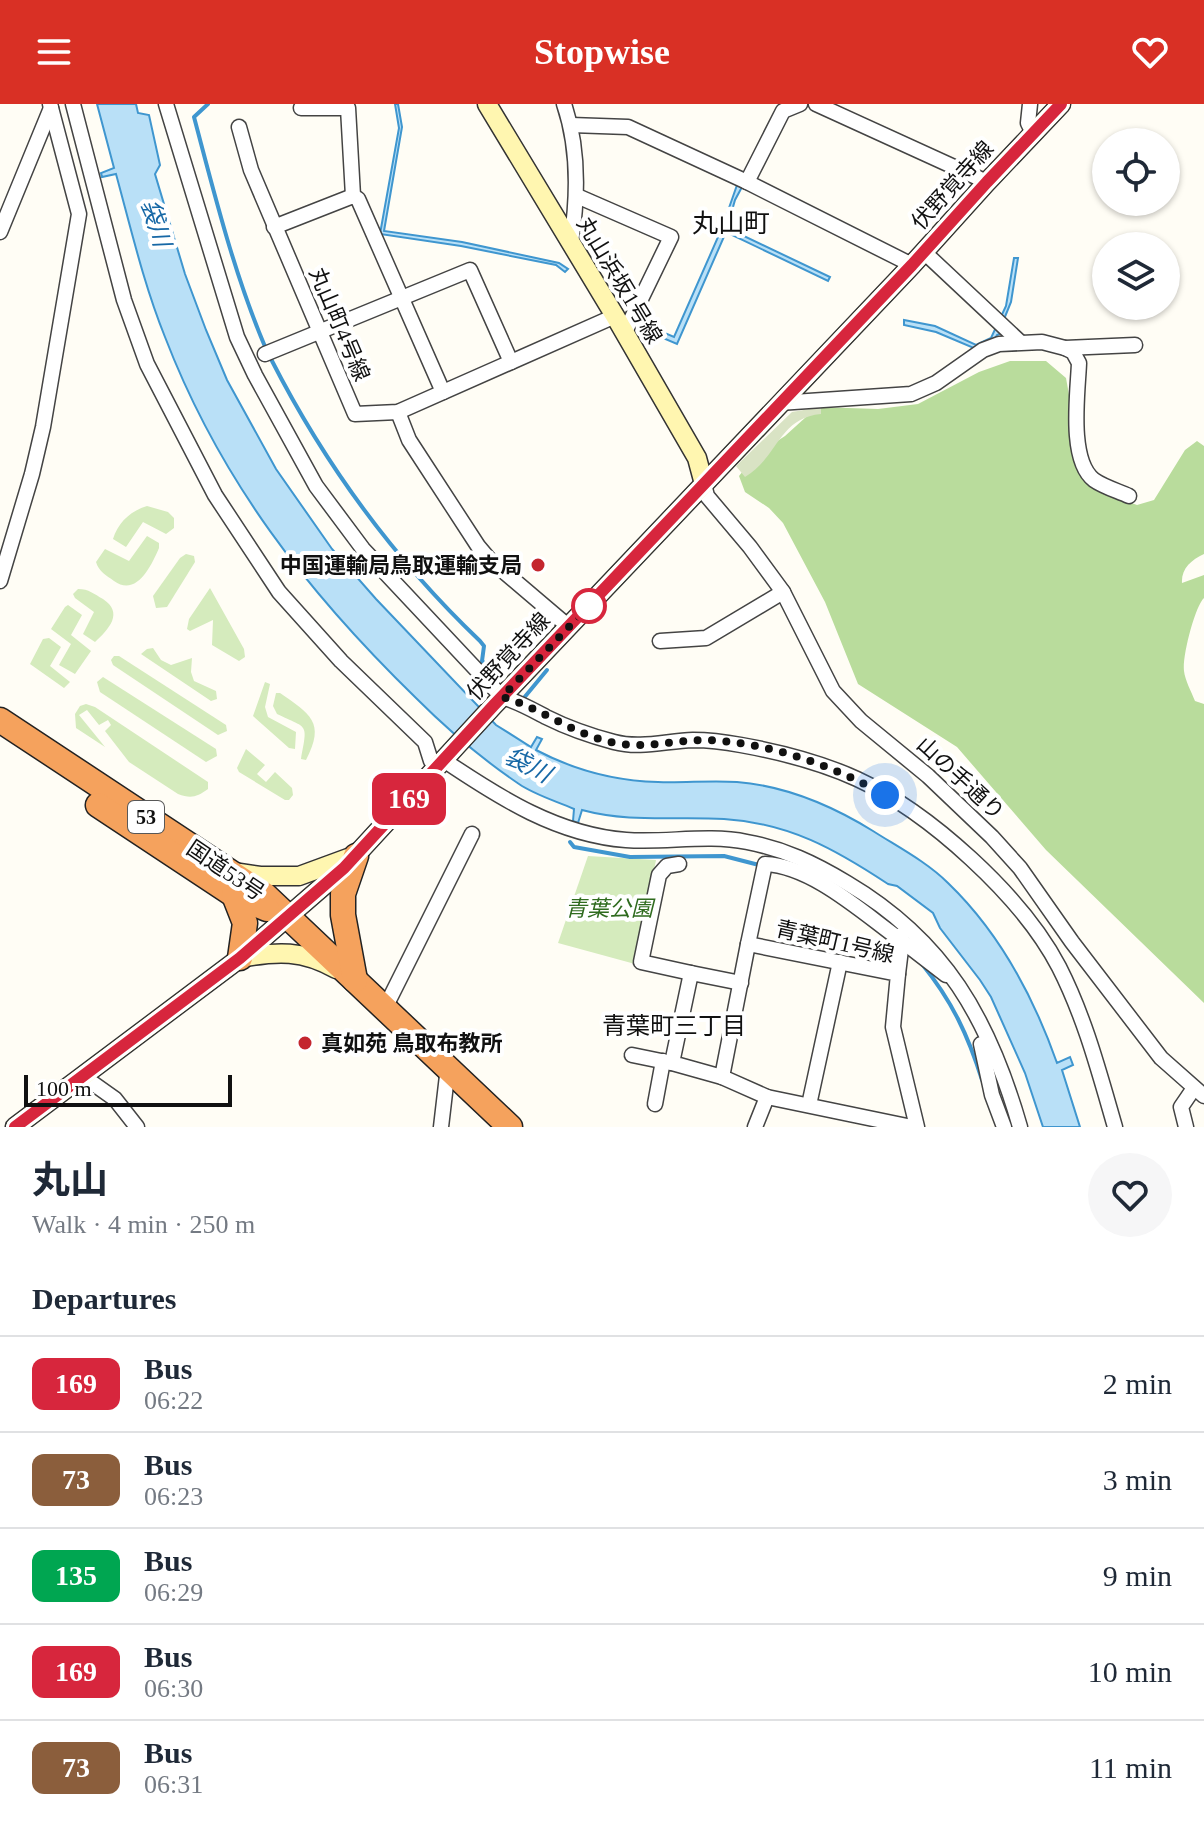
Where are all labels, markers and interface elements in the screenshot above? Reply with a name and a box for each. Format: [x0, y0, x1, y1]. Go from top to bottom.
icon: menu [32, 30, 76, 74]
icon: heart [1128, 30, 1172, 74]
text: Stopwise [534, 32, 670, 72]
map controls [1092, 128, 1180, 320]
button: locate [1092, 128, 1180, 216]
street label: 伏野覚寺線 [906, 136, 998, 235]
water label: 袋川 [137, 196, 176, 253]
district label: 丸山町 [692, 209, 770, 238]
street label: 丸山浜坂1号線 [572, 213, 667, 348]
button: layers [1092, 232, 1180, 320]
street label: 丸山町4号線 [304, 264, 375, 385]
place label: 中国運輸局鳥取運輸支局 [280, 553, 522, 578]
marker: 中国運輸局鳥取運輸支局 [529, 556, 547, 574]
unlabelled marker [572, 589, 606, 623]
street label: 伏野覚寺線 [462, 608, 555, 705]
street label: 山の手通り [912, 732, 1009, 825]
water label: 袋川 [501, 743, 558, 789]
line badge: 169 [363, 773, 455, 825]
your location [865, 775, 905, 815]
text: 169 [388, 783, 430, 814]
road number: 53 [128, 801, 164, 833]
street label: 国道53号 [182, 835, 269, 905]
park label: 青葉公園 [565, 896, 656, 921]
street label: 青葉町1号線 [773, 916, 897, 967]
district label: 青葉町三丁目 [602, 1013, 746, 1039]
place label: 真如苑 鳥取布教所 [321, 1031, 503, 1056]
marker: 真如苑 鳥取布教所 [296, 1034, 314, 1052]
scale bar [24, 1071, 232, 1107]
text: 100 m [36, 1076, 92, 1101]
button: heart [1088, 1153, 1172, 1237]
text: 丸山 [32, 1159, 108, 1201]
text: Walk · 4 min · 250 m [32, 1210, 255, 1239]
text: Departures [32, 1282, 176, 1315]
text: Bus [144, 1352, 192, 1385]
text: 2 min [1103, 1367, 1172, 1400]
text: 169 [55, 1368, 97, 1399]
text: 06:22 [144, 1386, 203, 1415]
text: Bus [144, 1448, 192, 1481]
text: 3 min [1103, 1463, 1172, 1496]
text: 73 [62, 1464, 90, 1495]
text: 06:23 [144, 1482, 203, 1511]
text: Bus [144, 1544, 192, 1577]
text: 9 min [1103, 1559, 1172, 1592]
text: 135 [55, 1560, 97, 1591]
text: 06:29 [144, 1578, 203, 1607]
text: Bus [144, 1640, 192, 1673]
text: 10 min [1088, 1655, 1172, 1688]
text: 169 [55, 1656, 97, 1687]
text: 06:30 [144, 1674, 203, 1703]
text: Bus [144, 1736, 192, 1769]
text: 11 min [1089, 1751, 1172, 1784]
text: 73 [62, 1752, 90, 1783]
text: 06:31 [144, 1770, 203, 1799]

